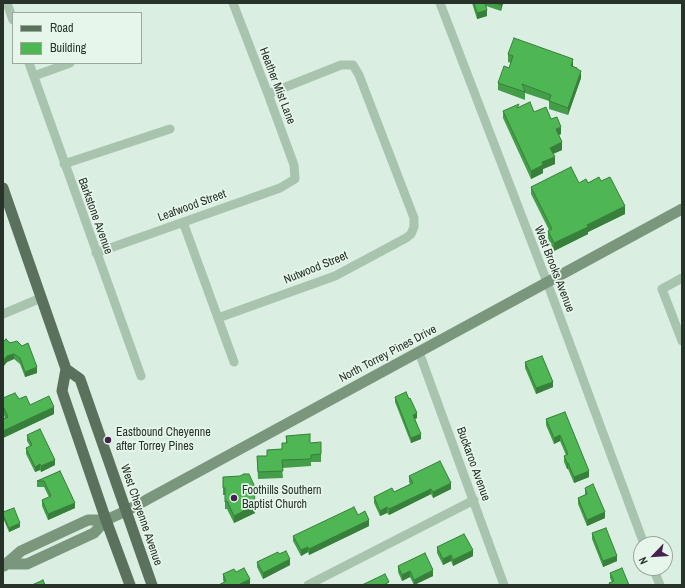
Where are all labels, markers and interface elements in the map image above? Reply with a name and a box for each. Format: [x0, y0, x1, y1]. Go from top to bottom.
legend [12, 12, 142, 64]
text: Road [50, 20, 74, 36]
text: Building [50, 40, 86, 56]
street label: Heather Mist Lane [256, 46, 298, 126]
street label: Barkstone Avenue [75, 176, 115, 256]
street label: Leafwood Street [156, 187, 228, 225]
street label: West Brooks Avenue [531, 224, 577, 314]
street label: Nutwood Street [282, 249, 350, 287]
street label: North Torrey Pines Drive [337, 322, 439, 386]
street label: Buckaroo Avenue [453, 425, 493, 503]
place label: Eastbound Cheyenne after Torrey Pines [116, 426, 211, 454]
marker: Eastbound Cheyenne after Torrey Pines [103, 435, 113, 445]
street label: West Cheyenne Avenue [117, 463, 165, 567]
place label: Foothills Southern Baptist Church [242, 484, 321, 512]
marker: Foothills Southern Baptist Church [229, 493, 239, 503]
north arrow [633, 536, 673, 576]
text: N [635, 555, 651, 567]

